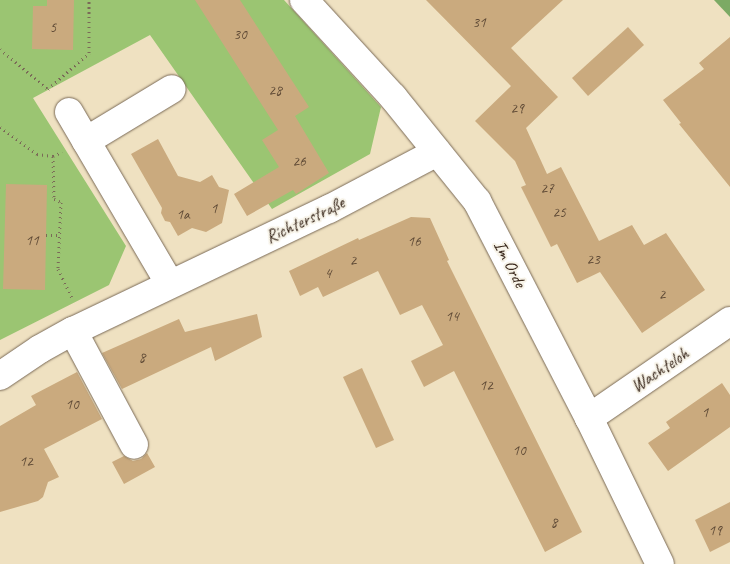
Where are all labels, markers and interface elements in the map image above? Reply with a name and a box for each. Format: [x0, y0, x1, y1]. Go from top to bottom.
house number: 31 [472, 14, 486, 32]
house number: 5 [50, 19, 56, 37]
house number: 30 [233, 26, 247, 44]
house number: 28 [268, 82, 282, 100]
house number: 29 [510, 100, 524, 118]
house number: 26 [292, 153, 306, 171]
house number: 27 [540, 180, 554, 198]
street label: Richterstraße [262, 192, 348, 248]
house number: 1 [211, 200, 217, 218]
house number: 25 [552, 204, 566, 222]
house number: 1a [176, 206, 190, 224]
house number: 11 [25, 232, 39, 250]
house number: 16 [407, 233, 421, 251]
street label: Im Orde [489, 237, 531, 291]
house number: 23 [586, 251, 600, 269]
house number: 2 [350, 252, 356, 270]
house number: 4 [325, 265, 331, 283]
house number: 2 [659, 286, 665, 304]
house number: 14 [445, 308, 459, 326]
street label: Wachteloh [627, 343, 693, 397]
house number: 8 [139, 349, 145, 367]
house number: 12 [479, 377, 493, 395]
house number: 10 [65, 396, 79, 414]
house number: 1 [702, 404, 708, 422]
house number: 10 [512, 442, 526, 460]
house number: 12 [19, 453, 33, 471]
house number: 8 [551, 514, 557, 532]
house number: 19 [708, 522, 722, 540]

